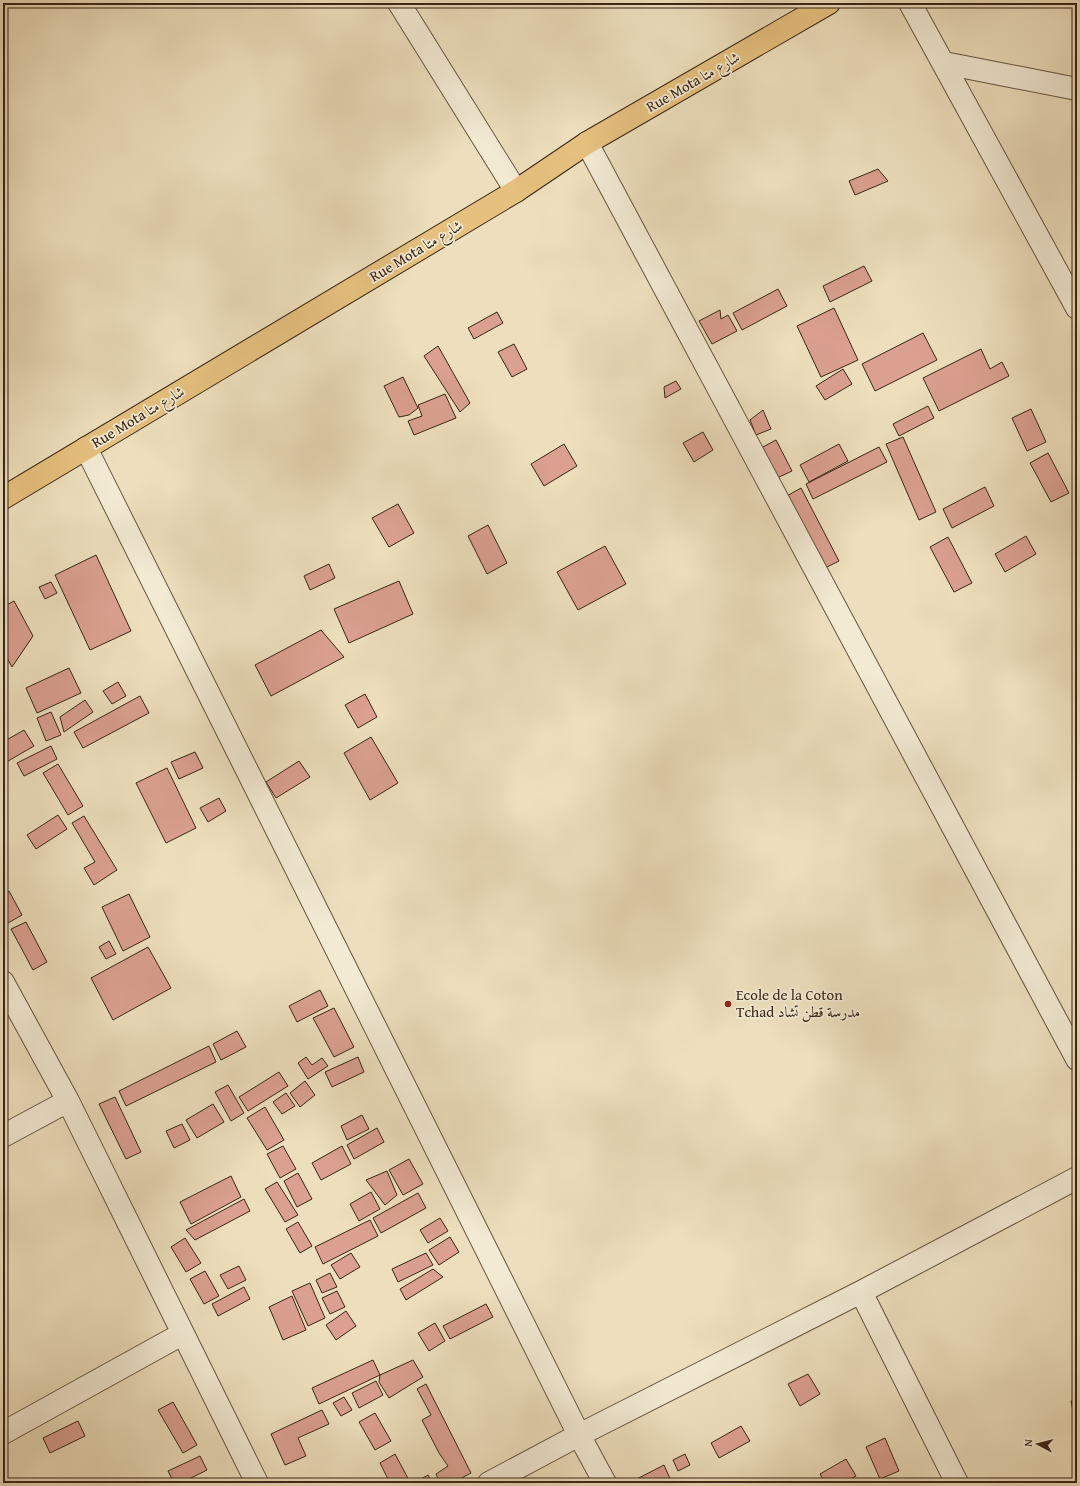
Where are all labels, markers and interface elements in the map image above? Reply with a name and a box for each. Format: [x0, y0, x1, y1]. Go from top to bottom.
street label: Rue Mota شارع متا [642, 46, 745, 120]
street label: Rue Mota شارع متا [365, 215, 468, 289]
street label: Rue Mota شارع متا [87, 381, 190, 455]
place label: Ecole de la Coton Tchad مدرسة قطن تشاد [736, 984, 860, 1022]
marker: Ecole de la Coton Tchad مدرسة قطن تشاد [723, 999, 733, 1009]
north arrow [1018, 1424, 1058, 1464]
text: N [1020, 1438, 1037, 1447]

